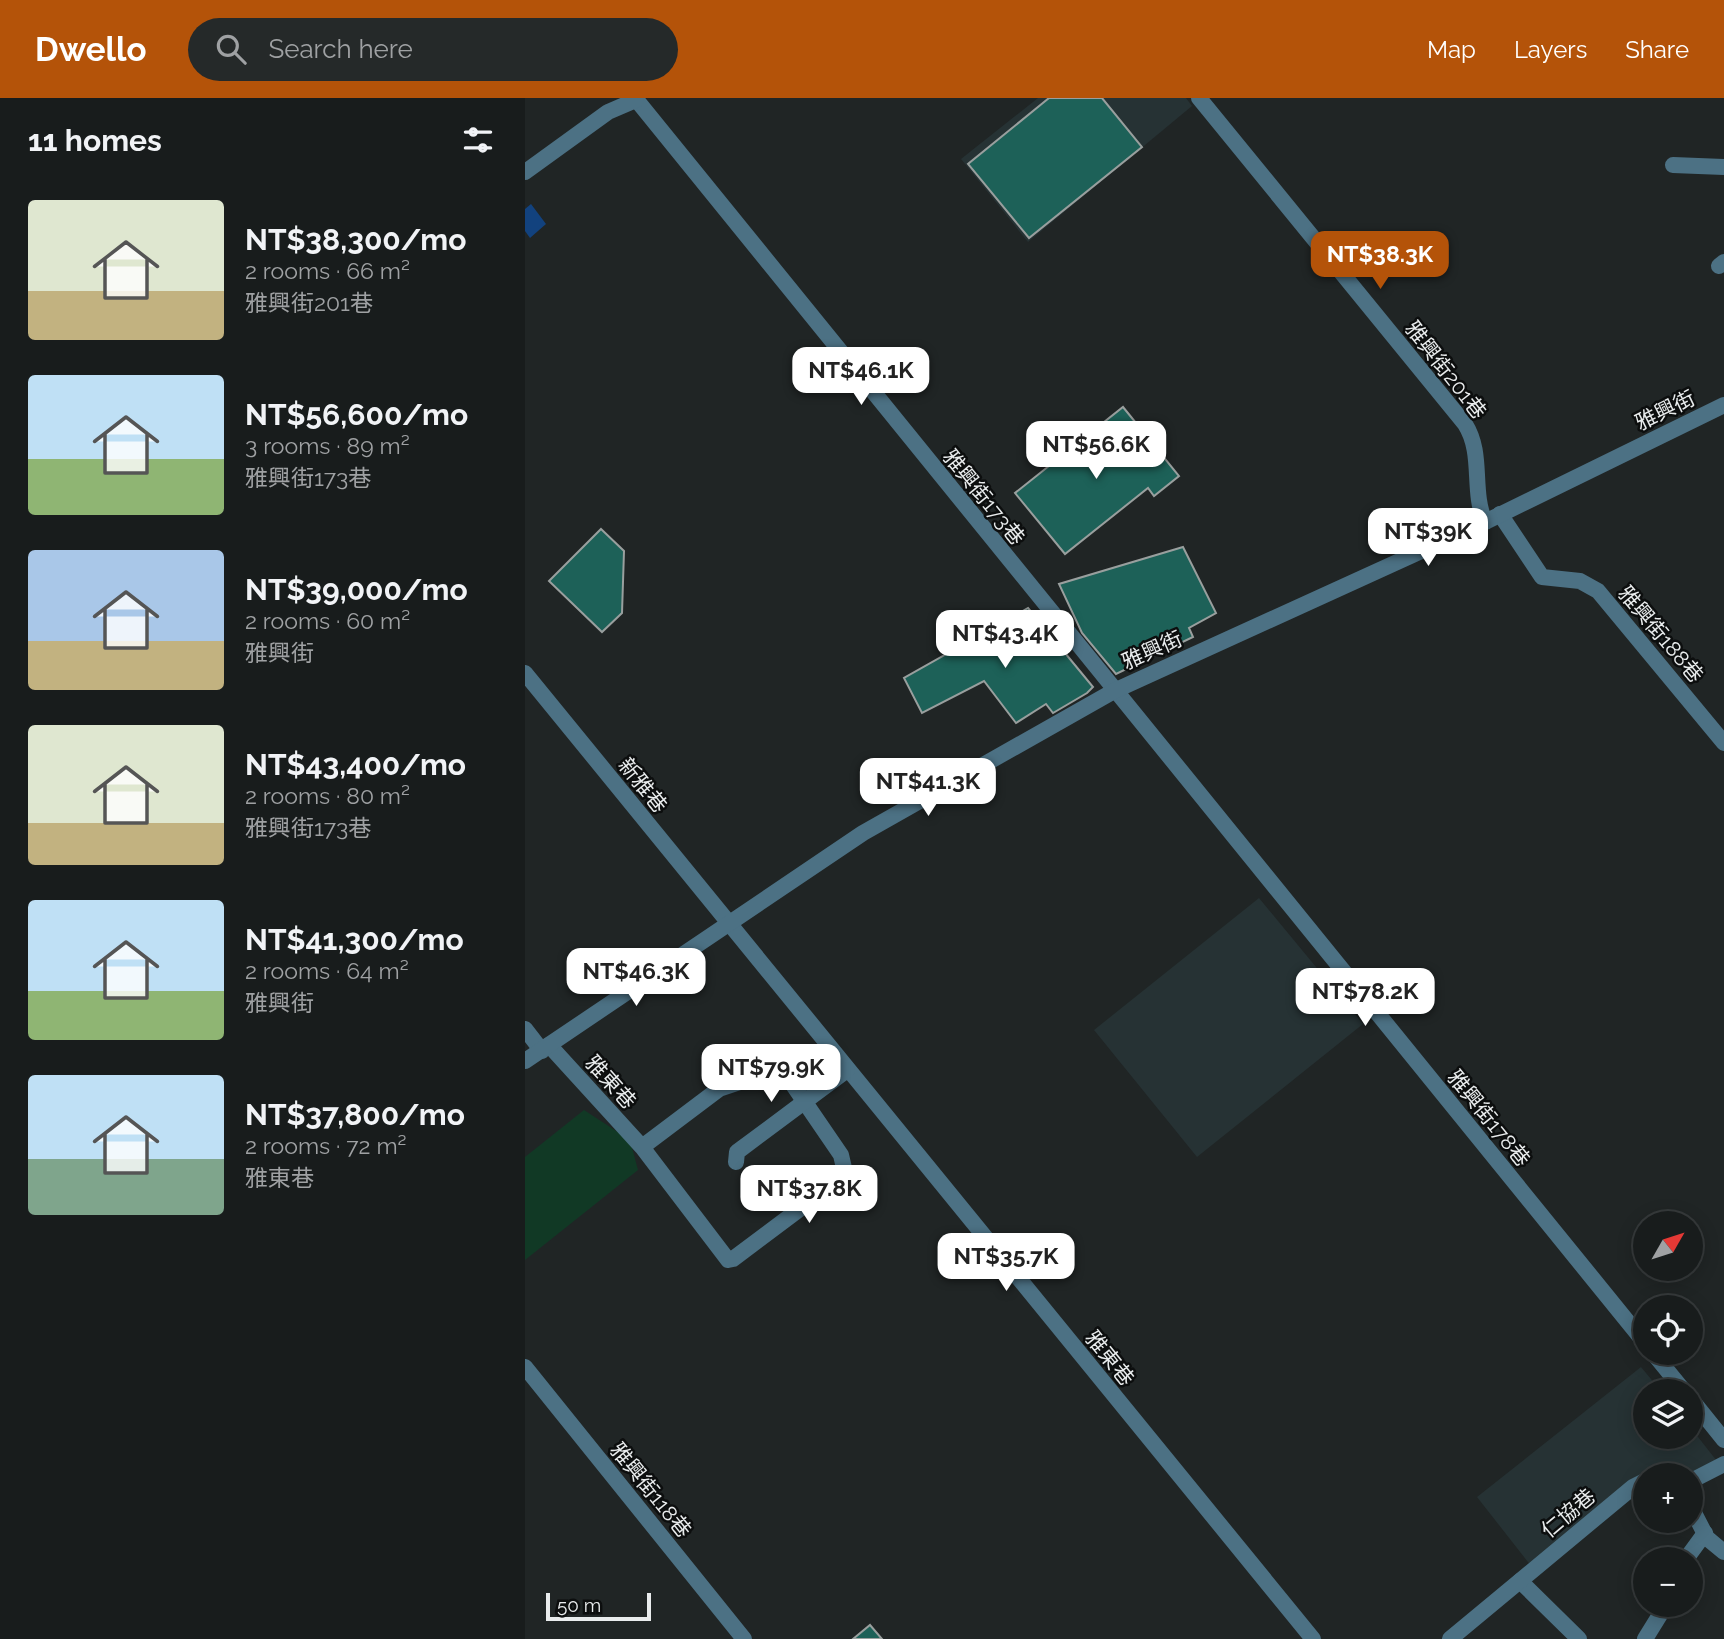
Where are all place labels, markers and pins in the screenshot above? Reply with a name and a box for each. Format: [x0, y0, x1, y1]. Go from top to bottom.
pin: NT$38.3K [1308, 232, 1452, 291]
pin: NT$46.1K [789, 348, 933, 407]
pin: NT$56.6K [1024, 422, 1168, 481]
pin: NT$39K [1371, 508, 1485, 568]
pin: NT$43.4K [933, 610, 1077, 670]
pin: NT$41.3K [856, 758, 1000, 818]
pin: NT$46.3K [564, 948, 708, 1008]
pin: NT$78.2K [1293, 968, 1437, 1028]
pin: NT$79.9K [699, 1044, 843, 1104]
pin: NT$37.8K [737, 1166, 881, 1225]
pin: NT$35.7K [934, 1234, 1078, 1293]

